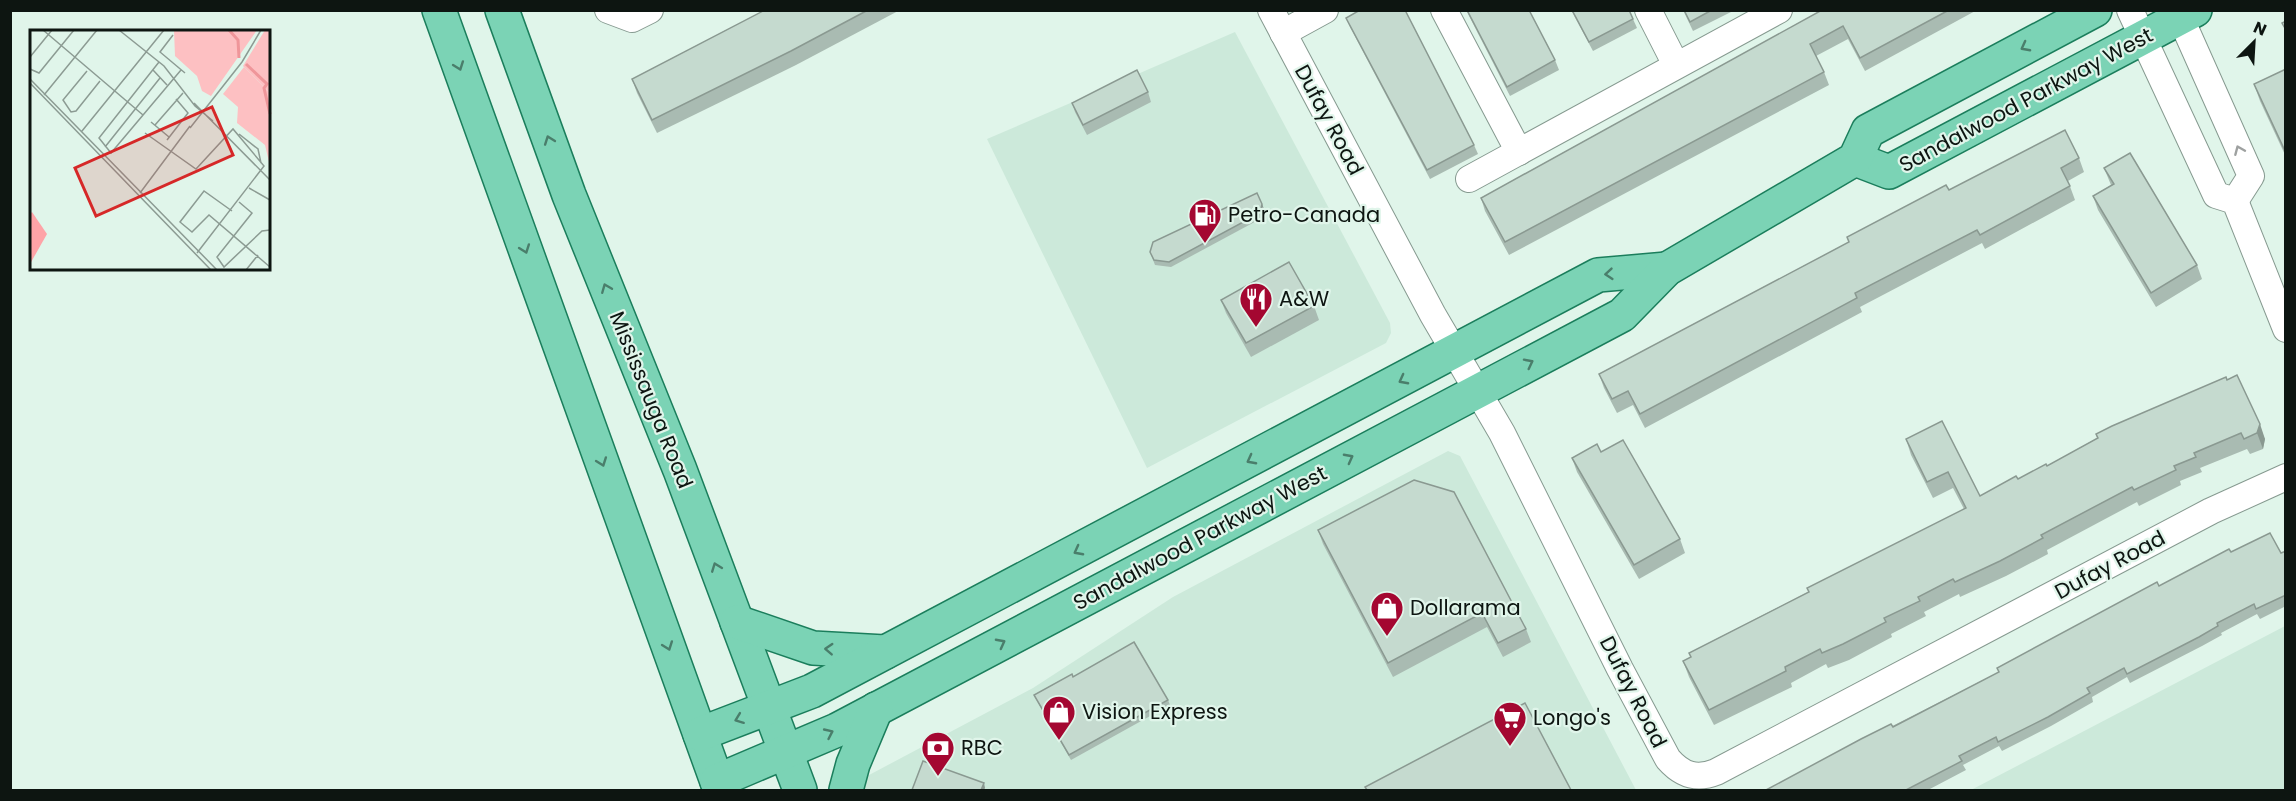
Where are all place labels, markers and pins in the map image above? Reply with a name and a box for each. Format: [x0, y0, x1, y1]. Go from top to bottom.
fuel station icon: Petro-Canada [1187, 197, 1223, 244]
place label: Petro-Canada [1228, 200, 1380, 229]
restaurant icon: A&W [1238, 281, 1274, 328]
place label: A&W [1279, 284, 1330, 313]
shop icon: Dollarama [1369, 590, 1405, 637]
place label: Dollarama [1410, 593, 1521, 622]
shop icon: Vision Express [1041, 694, 1077, 741]
place label: Vision Express [1082, 697, 1228, 726]
supermarket icon: Longo's [1492, 700, 1528, 747]
place label: Longo's [1533, 703, 1611, 732]
bank icon: RBC [920, 730, 956, 777]
place label: RBC [961, 733, 1003, 762]

